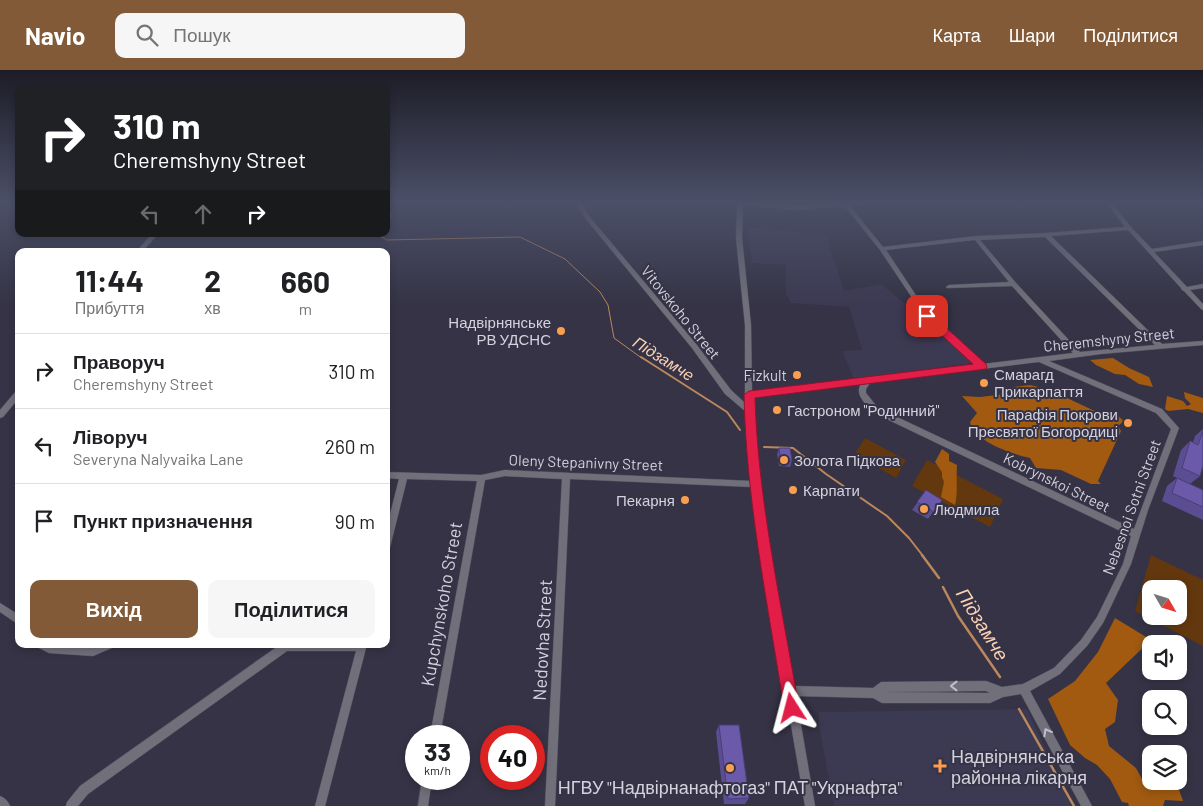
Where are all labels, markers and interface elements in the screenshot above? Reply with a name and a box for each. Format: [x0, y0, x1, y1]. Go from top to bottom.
search box [115, 13, 465, 58]
text: Navio [25, 21, 85, 50]
icon: search [133, 21, 161, 49]
text: Пошук [173, 23, 231, 46]
text: Карта [933, 24, 981, 46]
text: Шари [1009, 24, 1055, 46]
text: Поділитися [1083, 24, 1178, 46]
text: 310 m [113, 104, 200, 146]
icon: right [30, 105, 95, 170]
text: Cheremshyny Street [113, 146, 306, 172]
icon: left [136, 200, 164, 228]
icon: ahead [189, 200, 217, 228]
icon: right [242, 200, 270, 228]
text: 11:44 [75, 262, 144, 298]
text: 2 [204, 262, 221, 298]
street label: Vitovskoho Street [638, 262, 724, 362]
text: 660 [281, 263, 330, 299]
pin [906, 295, 948, 337]
text: Прибуття [75, 298, 144, 317]
text: хв [204, 298, 221, 317]
text: m [299, 299, 312, 318]
icon: arrive [913, 302, 941, 330]
place label: Надвірнянське РВ УДСНС [448, 313, 551, 348]
street label: Cheremshyny Street [1043, 323, 1175, 355]
marker: Надвірнянське РВ УДСНС [555, 325, 567, 337]
water label: Підзамче [630, 332, 698, 384]
text: Праворуч [73, 350, 165, 373]
icon: right [30, 357, 58, 385]
text: 310 m [328, 360, 375, 383]
place label: Смарагд Прикарпаття [994, 365, 1083, 400]
place label: Fizkult [744, 366, 787, 384]
marker: Fizkult [791, 369, 803, 381]
text: Cheremshyny Street [73, 374, 214, 393]
marker: Смарагд Прикарпаття [978, 377, 990, 389]
place label: Гастроном "Родинний" [787, 401, 939, 419]
marker: Гастроном "Родинний" [771, 404, 783, 416]
place label: Парафія Покрови Пресвятої Богородиці [968, 405, 1118, 440]
marker: Парафія Покрови Пресвятої Богородиці [1122, 417, 1134, 429]
text: Ліворуч [73, 425, 148, 448]
icon: left [30, 432, 58, 460]
text: 260 m [325, 435, 375, 458]
street label: Nebesnoi Sotni Street [1098, 437, 1164, 577]
street label: Kobrynskoi Street [1001, 448, 1113, 516]
text: Severyna Nalyvaika Lane [73, 449, 243, 468]
street label: Oleny Stepanivny Street [509, 450, 663, 474]
place label: Золота Підкова [794, 451, 901, 469]
marker: Золота Підкова [778, 454, 790, 466]
place label: Карпати [803, 481, 860, 499]
marker: Карпати [787, 484, 799, 496]
place label: Пекарня [616, 491, 675, 509]
marker: Пекарня [679, 494, 691, 506]
place label: Людмила [934, 500, 1000, 518]
marker: Людмила [918, 503, 930, 515]
icon: arrive [30, 507, 58, 535]
text: Пункт призначення [73, 509, 253, 532]
text: 90 m [335, 510, 375, 533]
street label: Kupchynskoho Street [416, 520, 466, 688]
street label: Nedovha Street [528, 579, 556, 701]
button: Вихід [30, 580, 198, 638]
button: Поділитися [208, 580, 375, 638]
north arrow [1142, 580, 1188, 625]
map controls [1142, 580, 1187, 790]
water label: Підзамче [952, 584, 1014, 664]
button: sound [1142, 635, 1187, 680]
position arrow [765, 681, 817, 733]
one-way arrow [950, 681, 958, 691]
button: search [1142, 690, 1187, 735]
speed limit sign: 40 [480, 725, 545, 790]
one-way arrow [1043, 729, 1053, 738]
text: 33 [424, 736, 451, 766]
place label: Надвірнянська районна лікарня [951, 745, 1087, 788]
button: layers [1142, 745, 1187, 790]
marker: Надвірнянська районна лікарня [933, 759, 947, 773]
marker: НГВУ "Надвірнанафтогаз" ПАТ "Укрнафта" [724, 762, 736, 774]
text: km/h [424, 763, 451, 777]
place label: НГВУ "Надвірнанафтогаз" ПАТ "Укрнафта" [558, 776, 902, 798]

